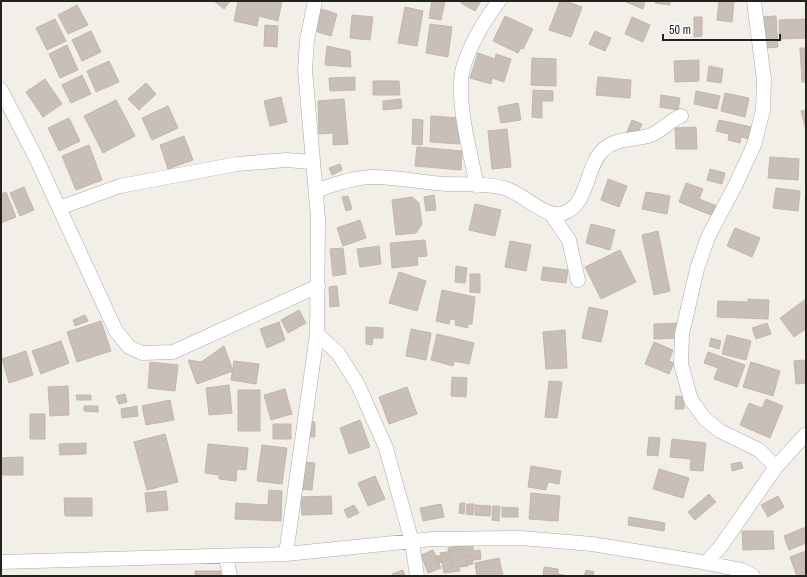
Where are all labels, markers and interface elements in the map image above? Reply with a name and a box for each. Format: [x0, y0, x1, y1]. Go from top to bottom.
scale bar [663, 16, 780, 42]
text: 50 m [669, 22, 691, 38]

